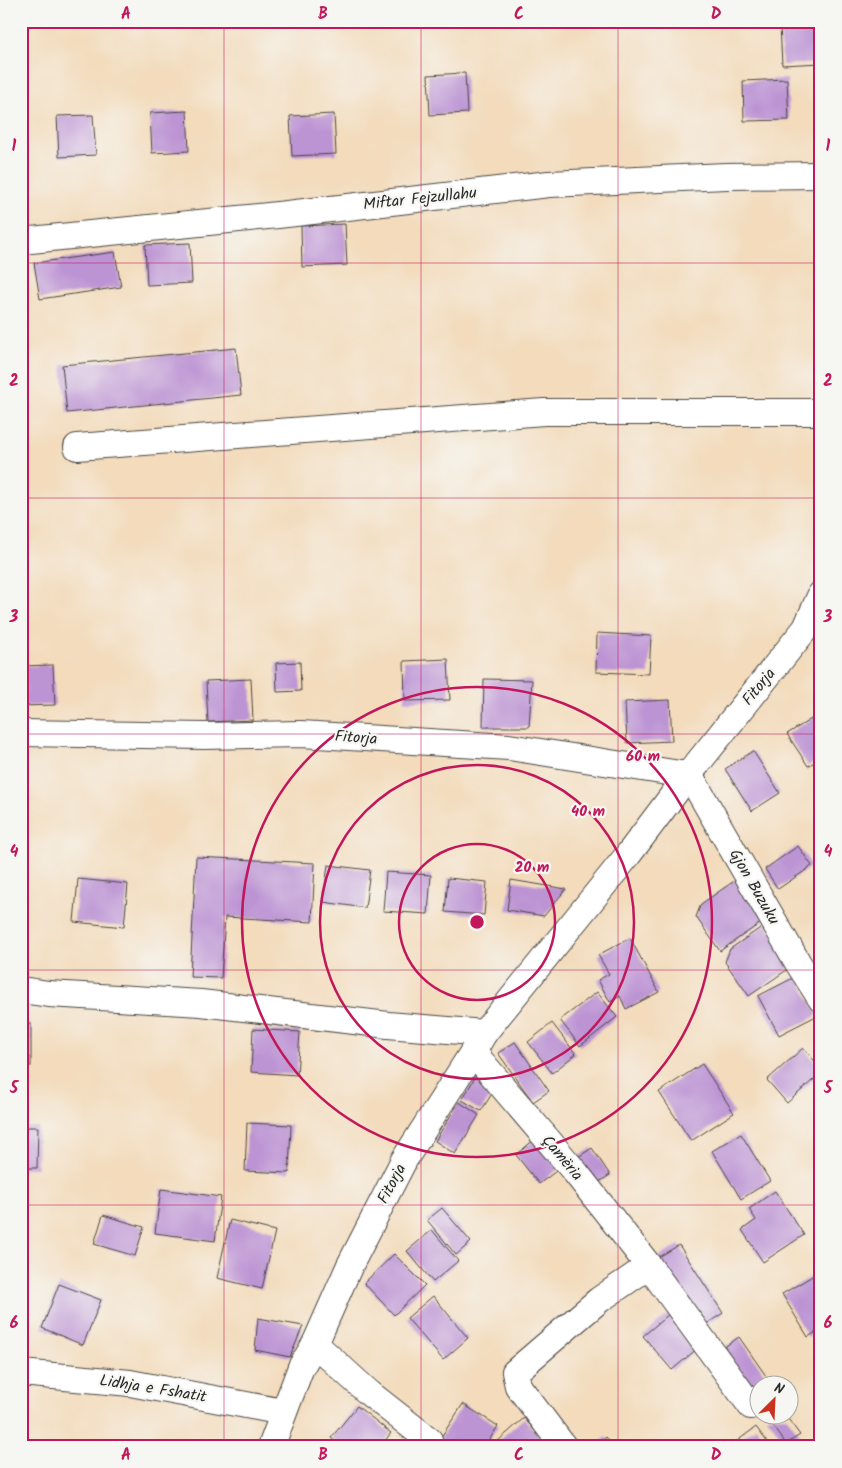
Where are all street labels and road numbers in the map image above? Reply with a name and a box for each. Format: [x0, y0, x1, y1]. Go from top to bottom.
street label: Miftar Fejzullahu [362, 181, 478, 217]
street label: Fitorja [736, 663, 782, 711]
street label: Fitorja [334, 724, 378, 752]
street label: Gjon Buzuku [722, 844, 786, 930]
street label: Çamëria [535, 1129, 589, 1187]
street label: Fitorja [371, 1159, 413, 1209]
street label: Lidhja e Fshatit [98, 1368, 209, 1410]

